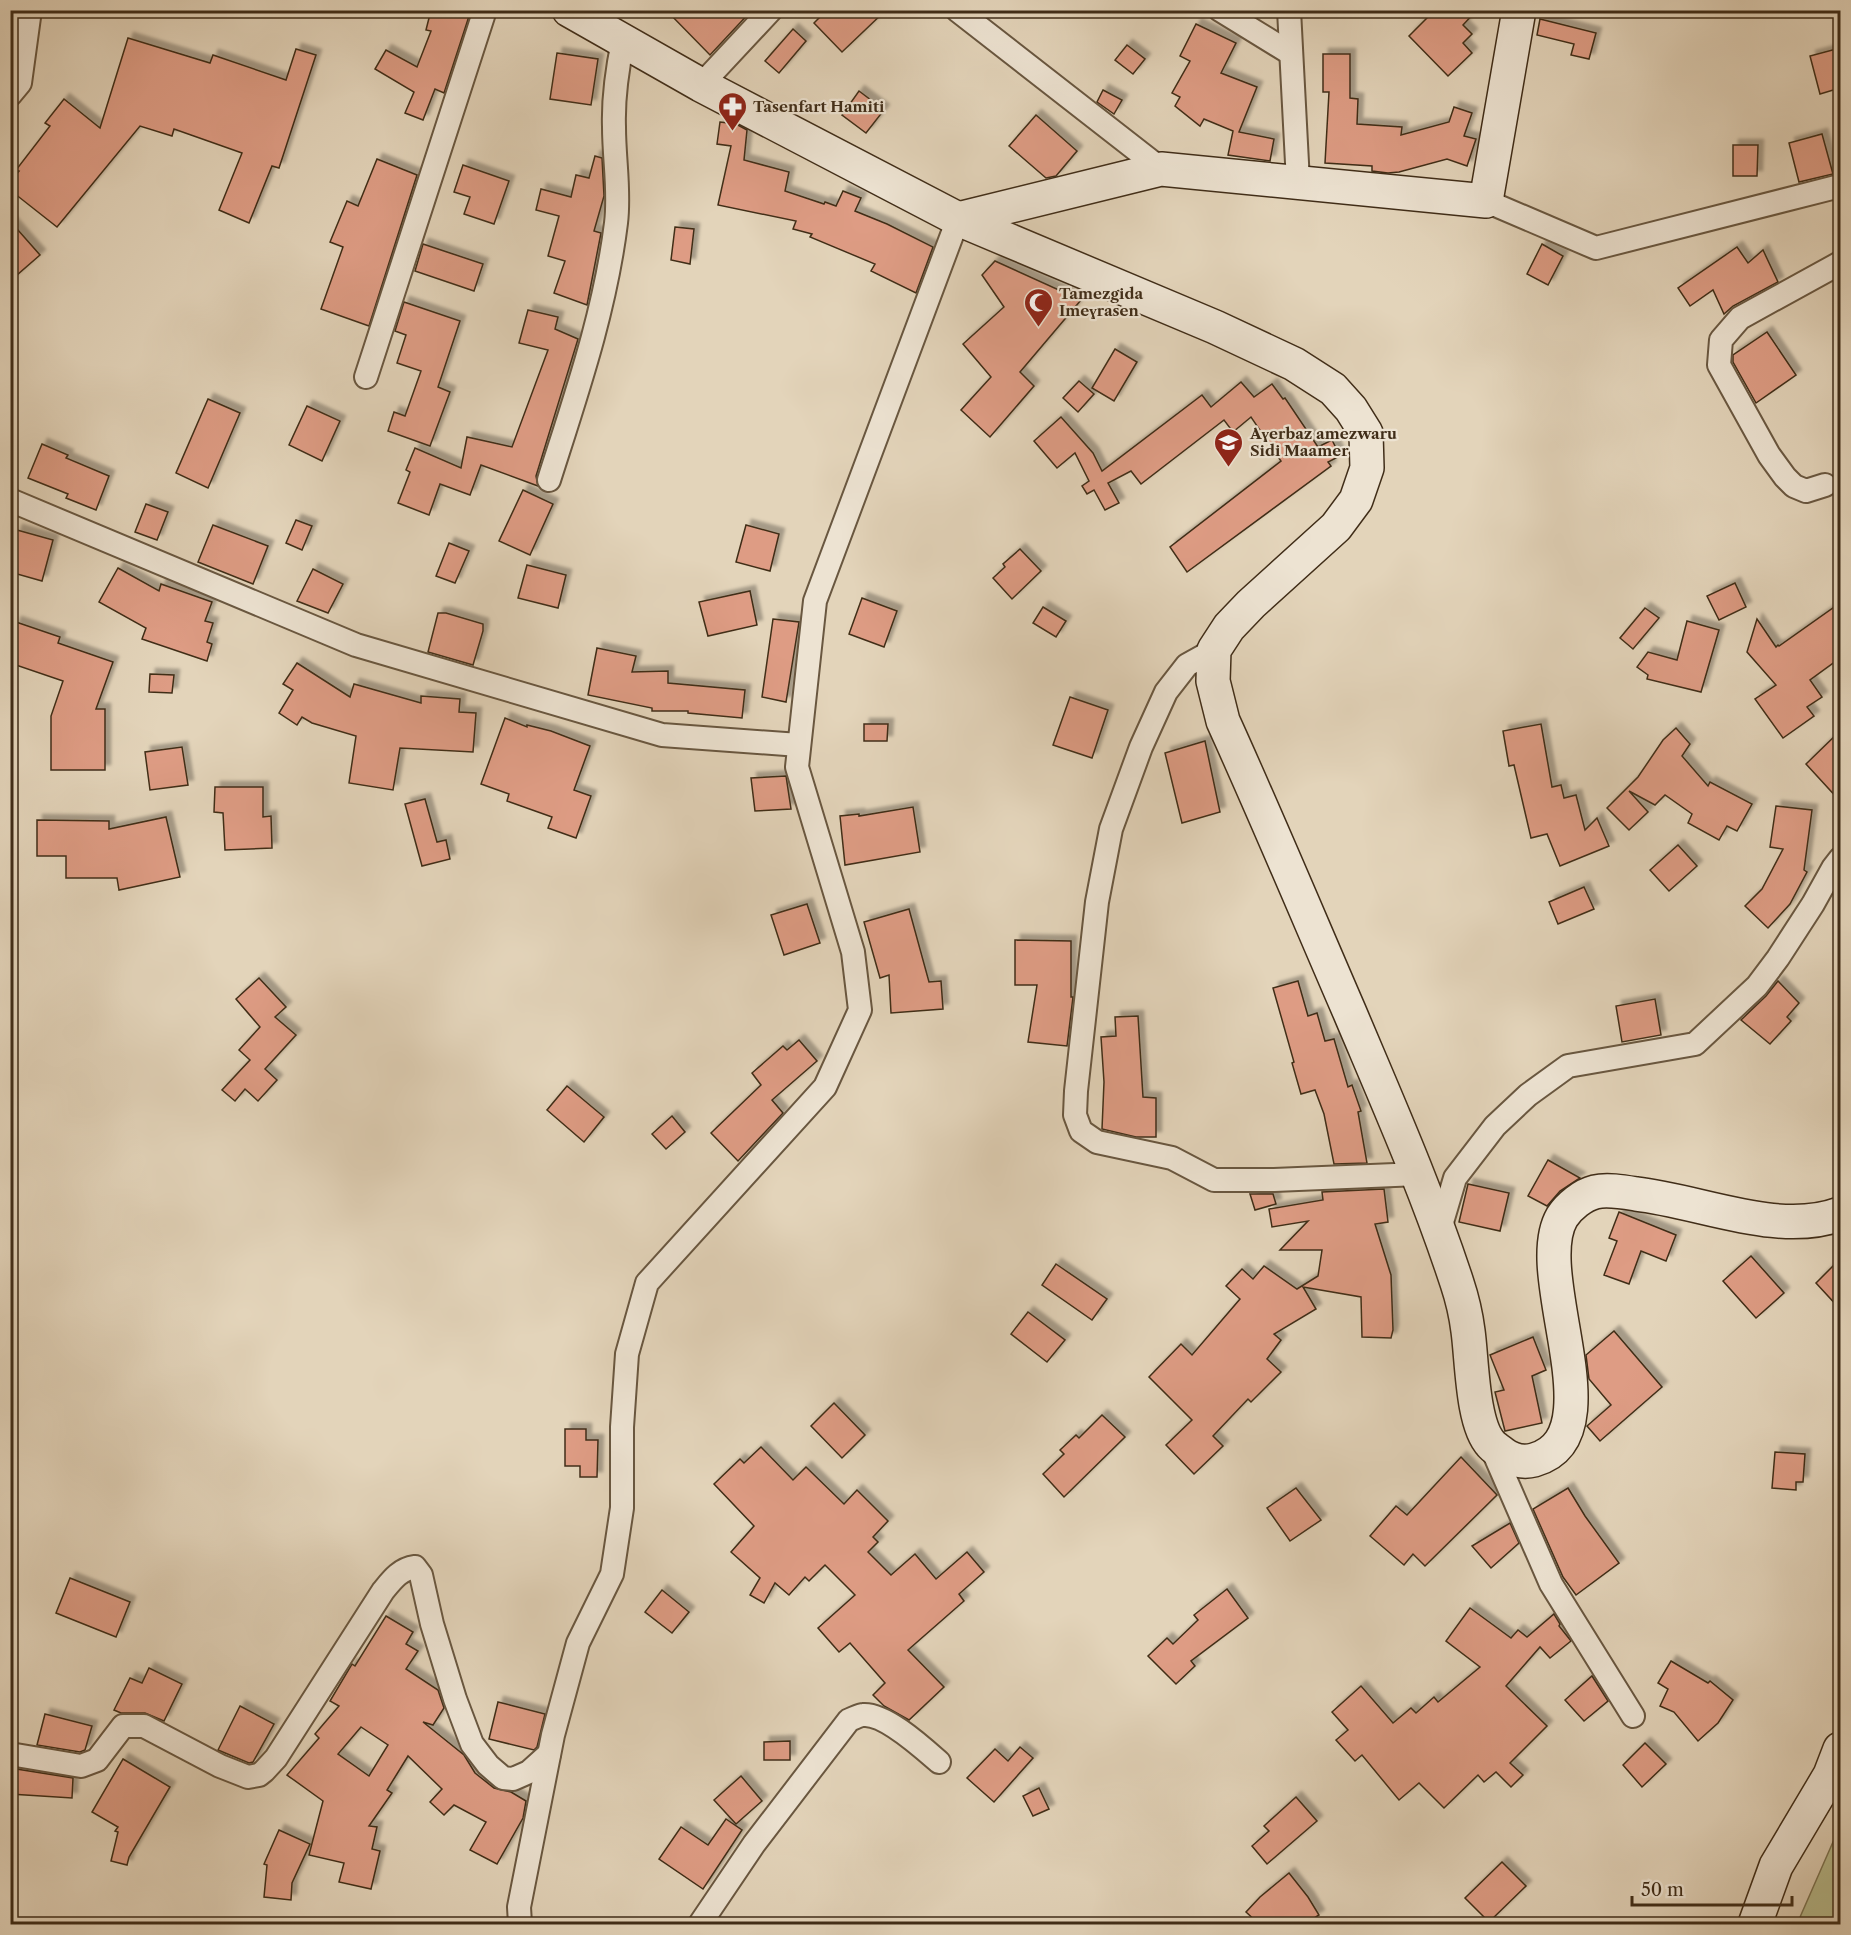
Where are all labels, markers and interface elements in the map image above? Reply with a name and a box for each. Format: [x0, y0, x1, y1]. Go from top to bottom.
pharmacy icon: Tasenfart Hamiti [716, 90, 748, 132]
place label: Tasenfart Hamiti [753, 97, 885, 116]
place label: Tamezgida Imeɣrasen [1059, 284, 1143, 320]
mosque icon: Tamezgida Imeɣrasen [1022, 286, 1054, 328]
place label: Aɣerbaz amezwaru Sidi Maamer [1249, 424, 1397, 460]
school or university icon: Aɣerbaz amezwaru Sidi Maamer [1213, 426, 1245, 468]
scale bar [1632, 1869, 1792, 1907]
text: 50 m [1641, 1879, 1684, 1901]

